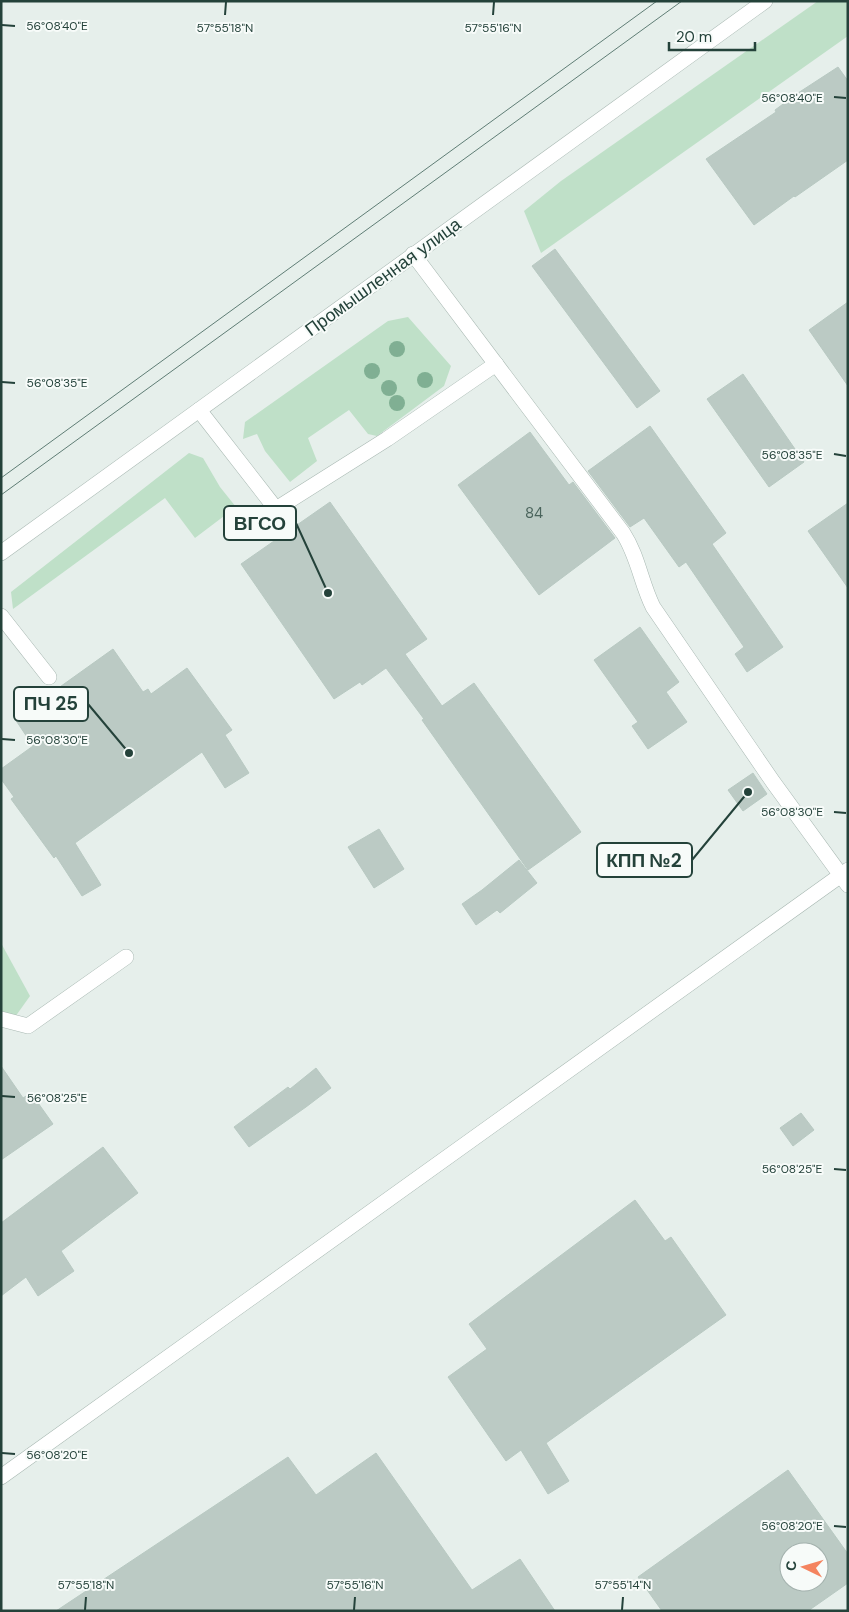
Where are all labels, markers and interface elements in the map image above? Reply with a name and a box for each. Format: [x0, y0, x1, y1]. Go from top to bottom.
text: 56°08'40"E [26, 18, 88, 34]
text: 57°55'18"N [197, 20, 253, 36]
text: 57°55'16"N [464, 20, 522, 36]
scale bar [669, 20, 755, 52]
text: 20 m [676, 27, 712, 47]
text: 56°08'40"E [761, 90, 823, 106]
street label: Промышленная улица [300, 212, 467, 342]
text: 56°08'35"E [27, 375, 88, 391]
text: 56°08'35"E [762, 447, 823, 463]
house number: 84 [525, 503, 543, 523]
callout: ВГСО [224, 506, 296, 540]
text: ВГСО [234, 511, 286, 536]
callout: ПЧ 25 [14, 687, 88, 721]
text: ПЧ 25 [24, 691, 78, 716]
text: 56°08'30"E [26, 732, 88, 748]
text: 56°08'30"E [761, 804, 823, 820]
callout: КПП №2 [597, 843, 692, 877]
text: КПП №2 [606, 848, 682, 873]
text: 56°08'25"E [27, 1090, 88, 1106]
text: 56°08'25"E [762, 1161, 823, 1177]
text: 56°08'20"E [26, 1447, 88, 1463]
text: 56°08'20"E [761, 1518, 823, 1534]
north arrow [779, 1542, 829, 1592]
text: С [782, 1560, 800, 1572]
text: 57°55'18"N [58, 1577, 114, 1593]
text: 57°55'16"N [326, 1577, 384, 1593]
text: 57°55'14"N [595, 1577, 651, 1593]

